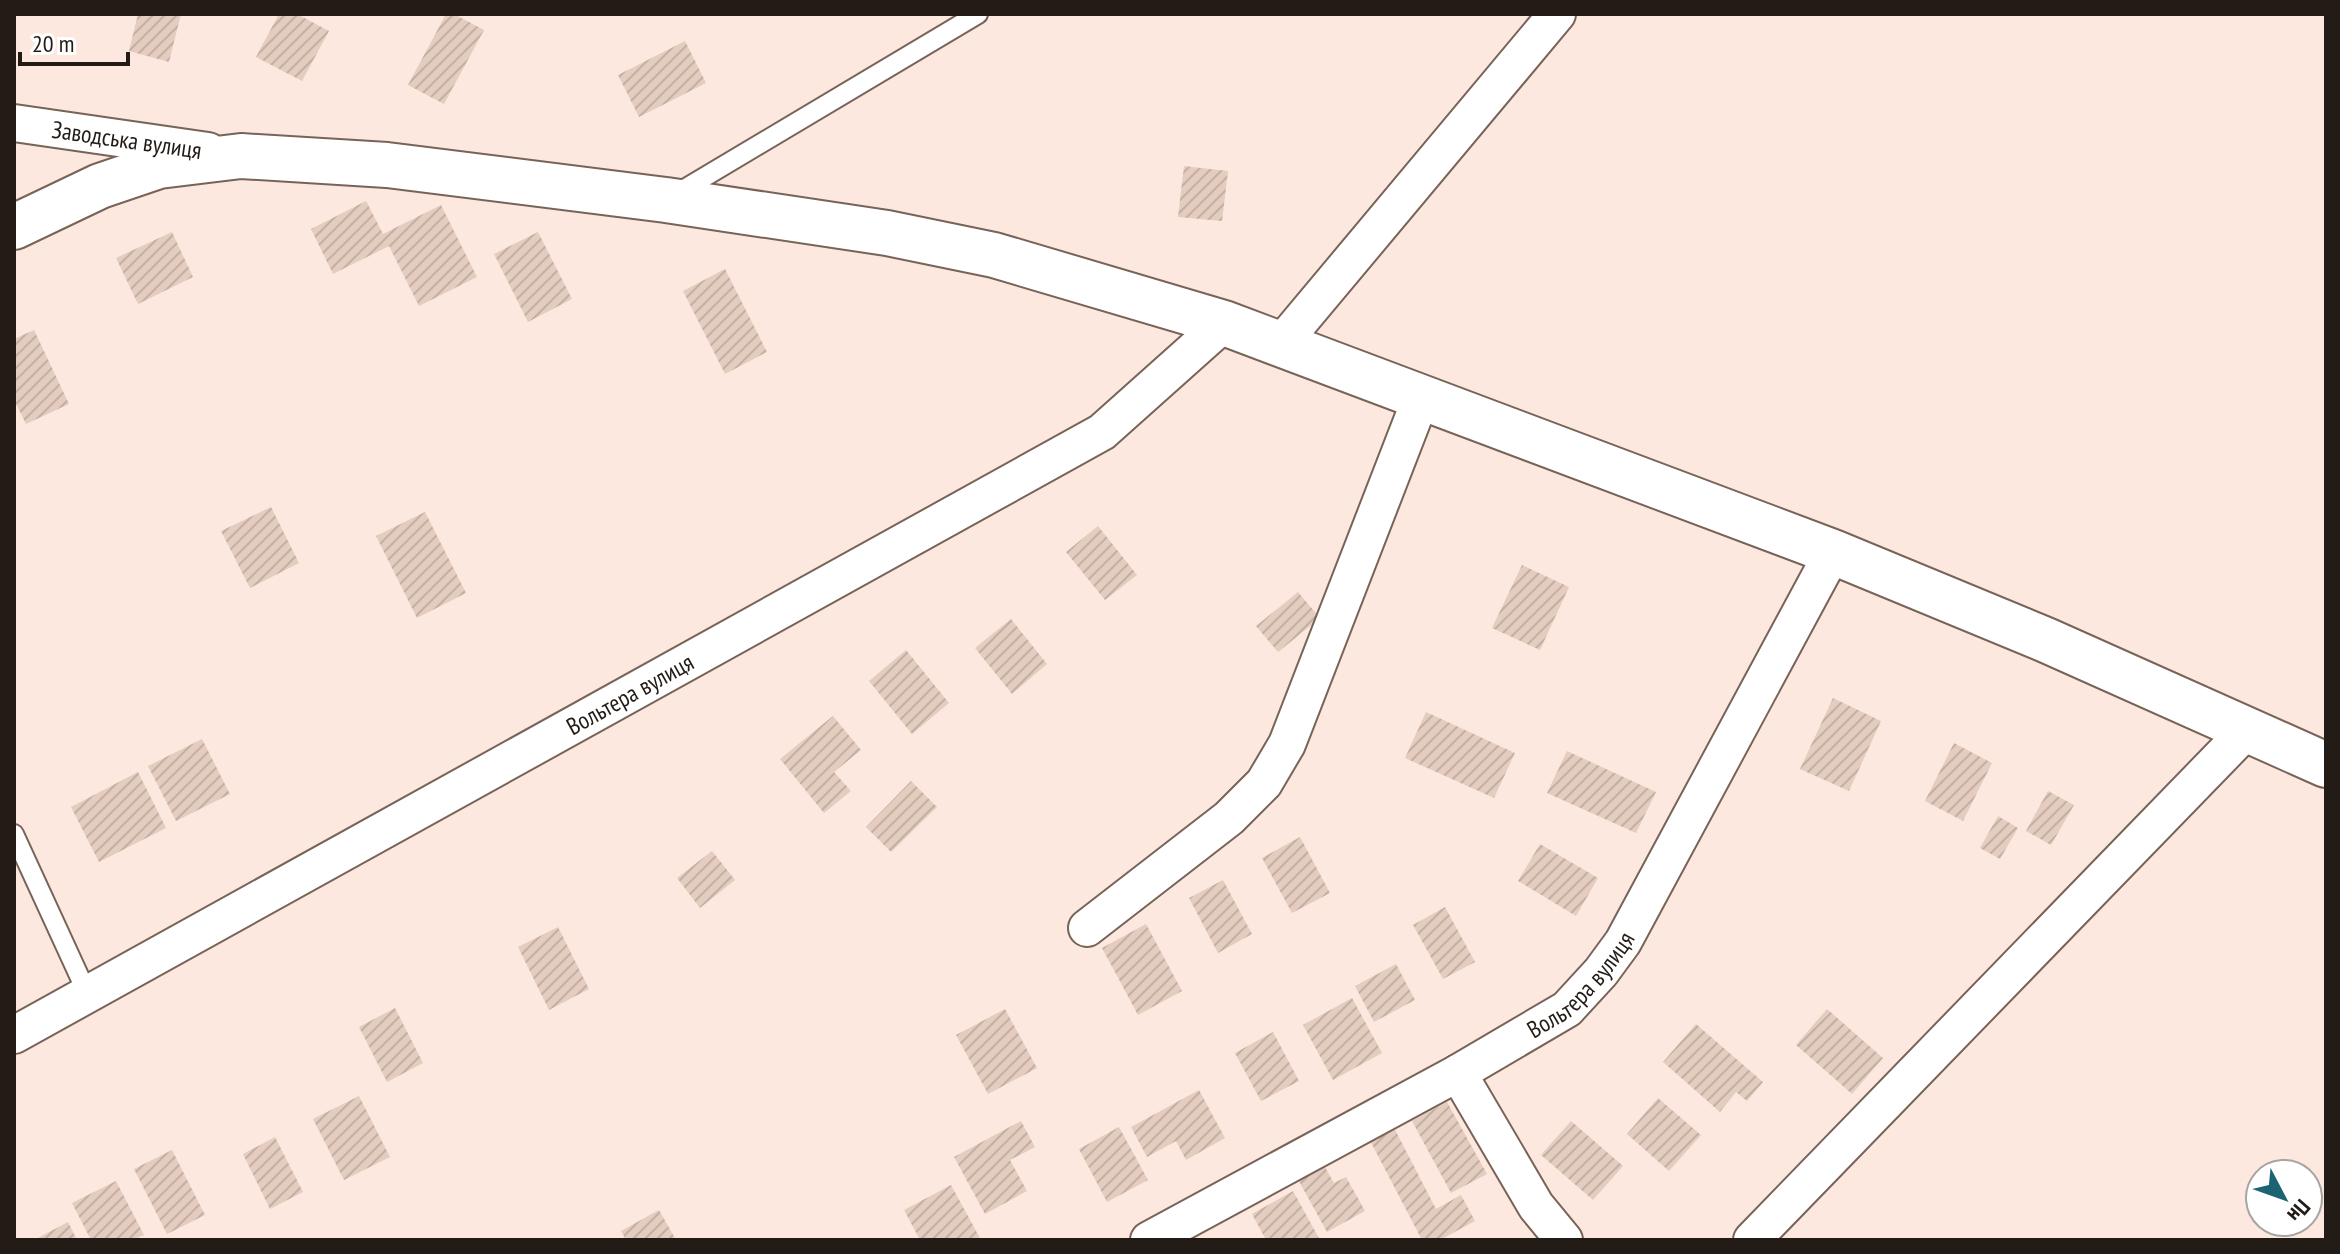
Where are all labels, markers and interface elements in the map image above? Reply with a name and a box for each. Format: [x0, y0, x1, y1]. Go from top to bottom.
scale bar [20, 16, 128, 66]
text: 20 m [32, 28, 74, 59]
street label: Заводська вулиця [50, 113, 204, 165]
street label: Вольтера вулиця [561, 646, 699, 741]
street label: Вольтера вулиця [1521, 926, 1641, 1045]
north arrow [2244, 1158, 2324, 1238]
text: Пн [2282, 1194, 2317, 1228]

